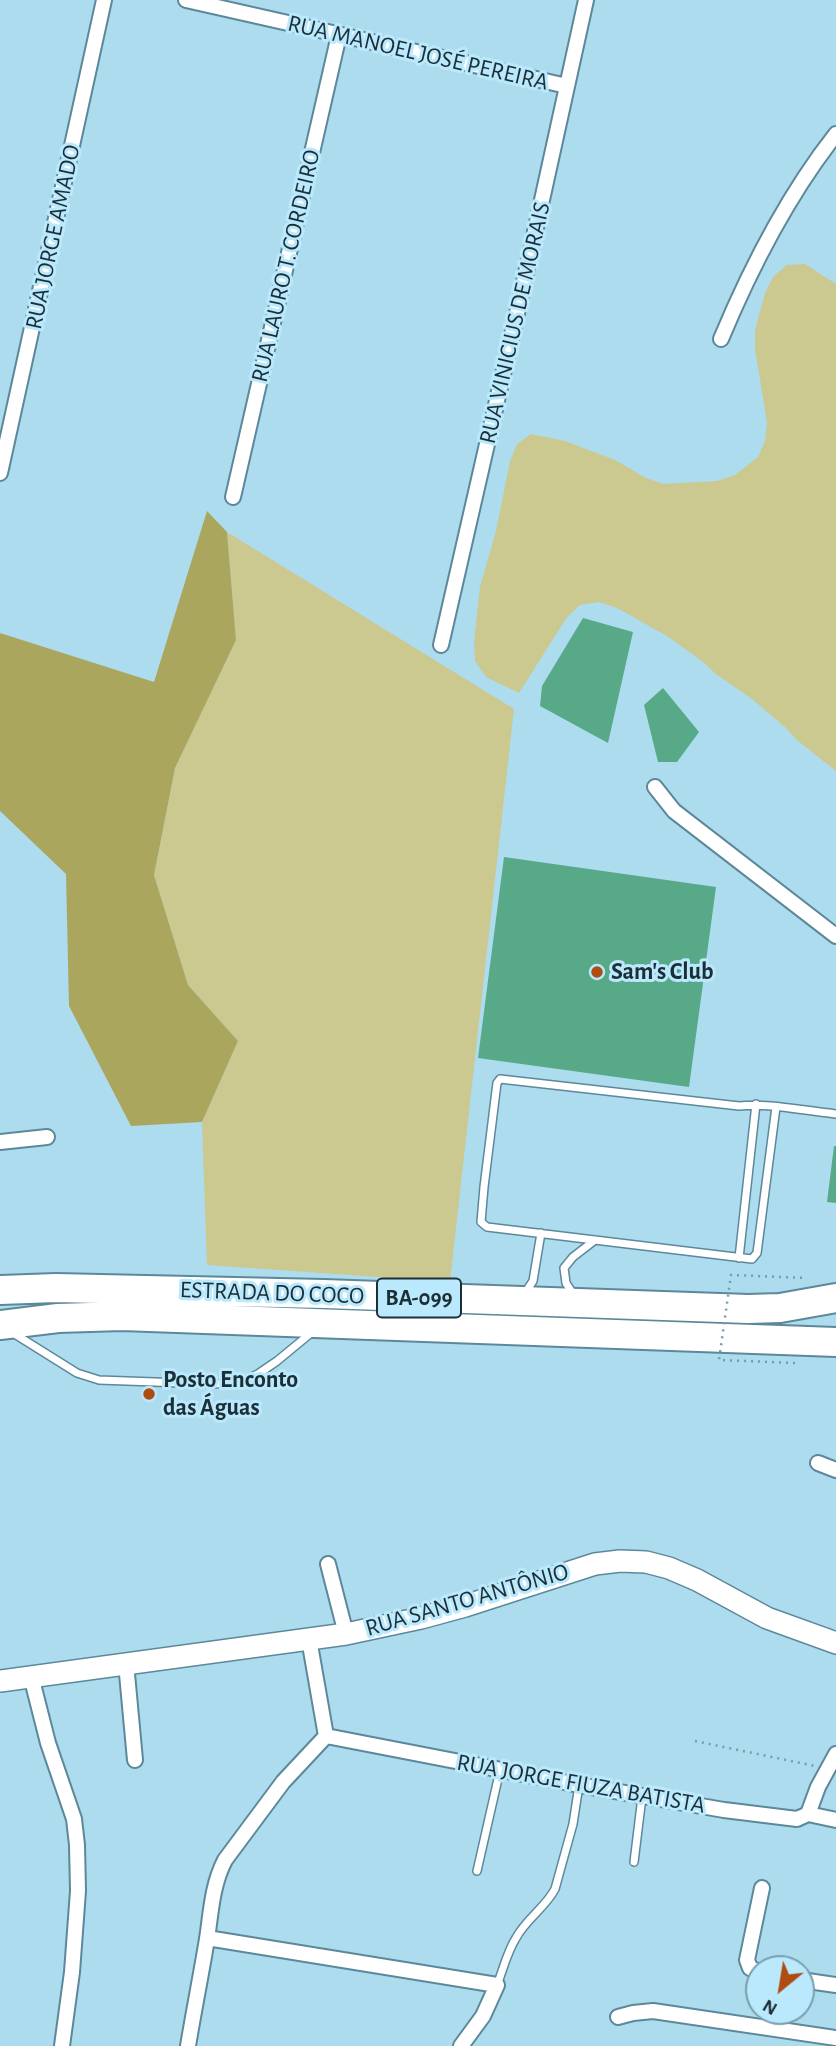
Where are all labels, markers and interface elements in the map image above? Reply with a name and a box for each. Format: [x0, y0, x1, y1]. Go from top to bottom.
street label: RUA MANOEL JOSÉ PEREIRA [285, 9, 551, 97]
street label: RUA JORGE AMADO [19, 142, 87, 332]
street label: RUA LAURO T. CORDEIRO [245, 147, 327, 385]
street label: RUA VINICIUS DE MORAIS [473, 199, 557, 447]
place label: Sam's Club [611, 958, 714, 986]
marker: Sam's Club [589, 964, 605, 980]
street label: ESTRADA DO COCO [179, 1275, 365, 1311]
road number: BA-099 [377, 1278, 461, 1317]
place label: Posto Enconto das Águas [163, 1366, 298, 1422]
marker: Posto Enconto das Águas [141, 1386, 157, 1402]
street label: RUA SANTO ANTÔNIO [362, 1557, 572, 1643]
street label: RUA JORGE FIUZA BATISTA [454, 1748, 708, 1820]
north arrow [745, 1955, 815, 2025]
text: N [760, 1995, 781, 2018]

